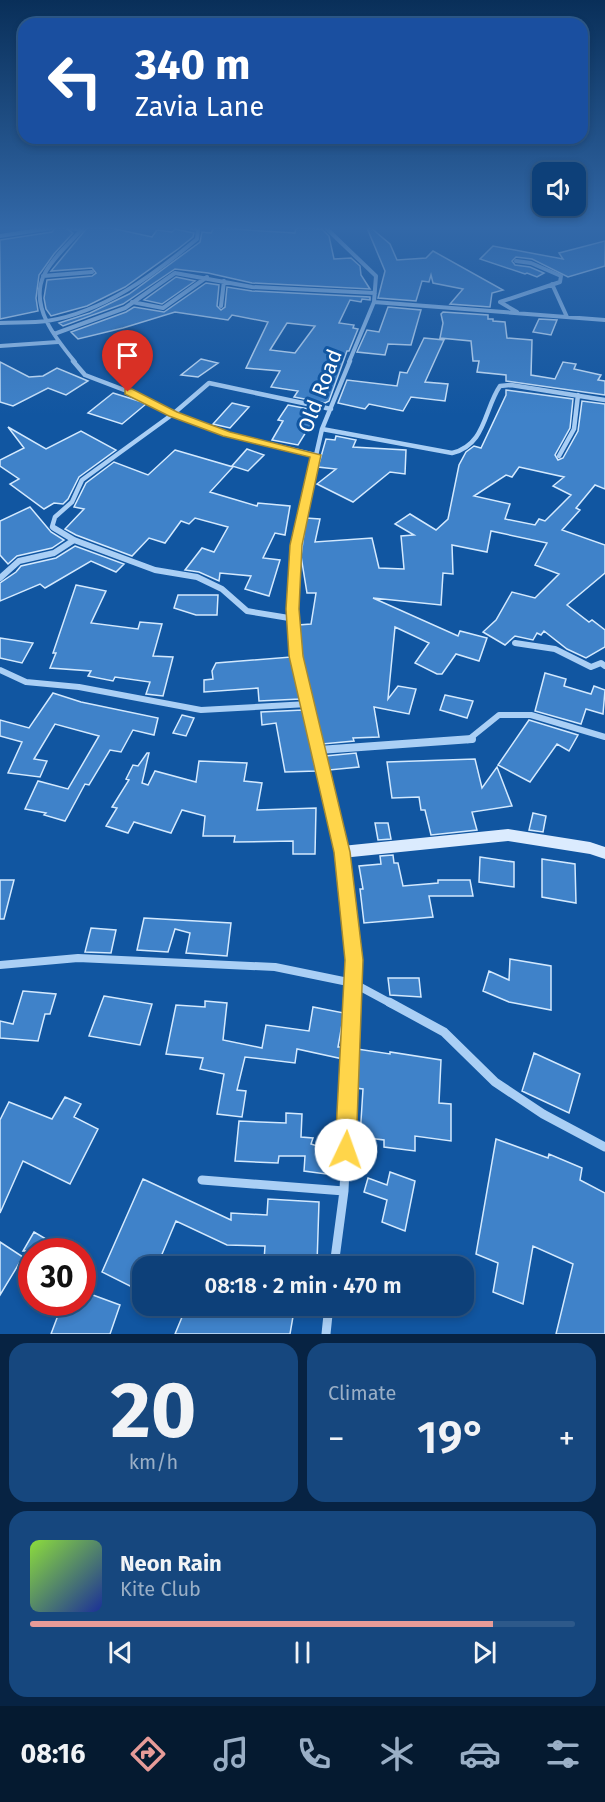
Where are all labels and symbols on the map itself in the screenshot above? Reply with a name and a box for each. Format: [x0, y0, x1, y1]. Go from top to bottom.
pin [102, 330, 153, 392]
street label: Old Road [292, 346, 348, 436]
position arrow [314, 1118, 378, 1182]
speed limit sign: 30 [18, 1238, 96, 1316]

